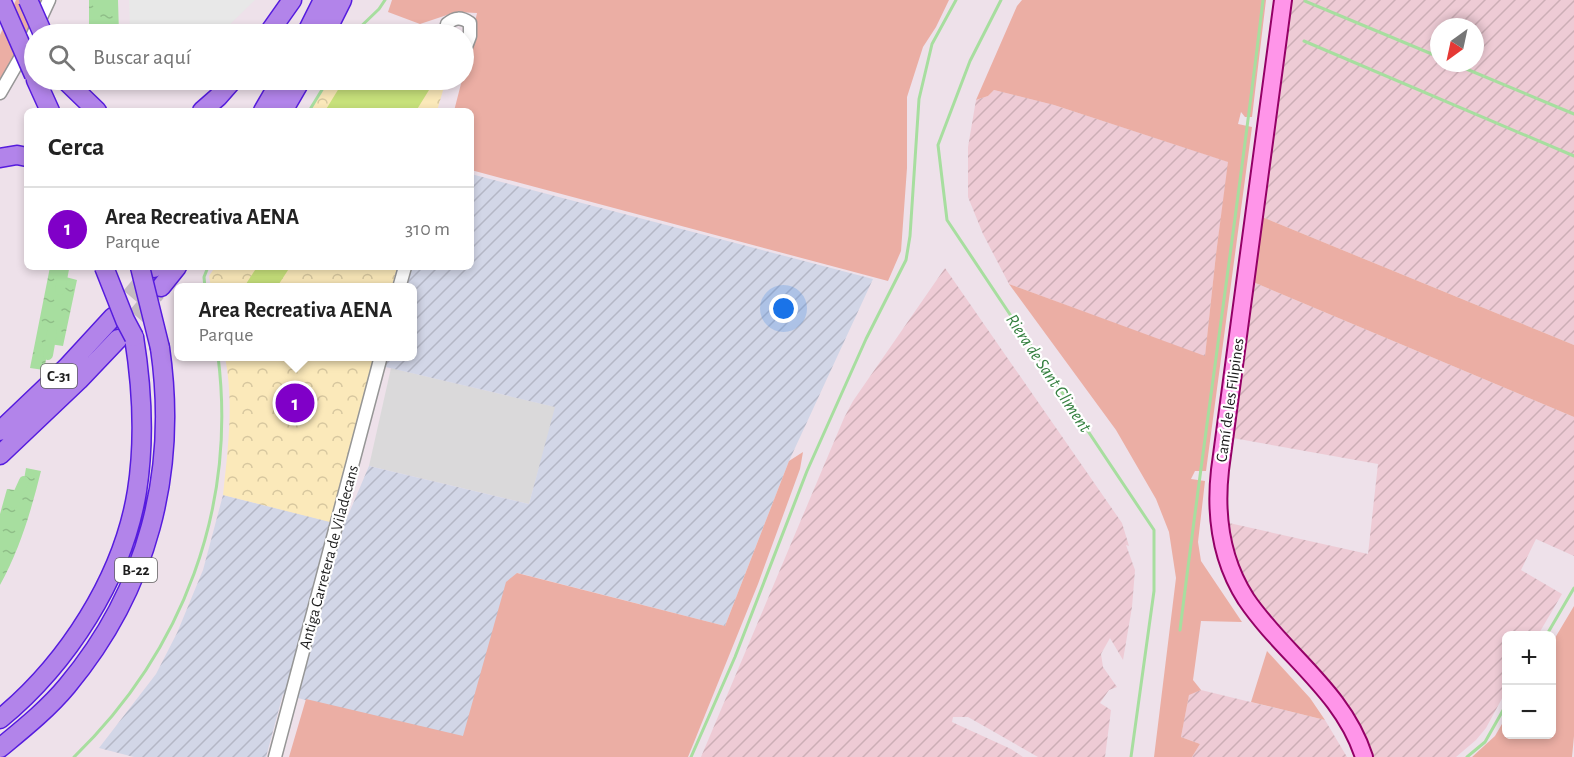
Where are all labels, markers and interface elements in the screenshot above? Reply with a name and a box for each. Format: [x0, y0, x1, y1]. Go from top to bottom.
north arrow [1430, 18, 1484, 72]
search box [24, 24, 474, 90]
icon: search [45, 41, 78, 74]
text: Buscar aquí [93, 46, 191, 68]
text: Cerca [48, 134, 105, 160]
text: Area Recreativa AENA [105, 206, 299, 228]
text: 1 [64, 219, 71, 239]
text: 310 m [405, 219, 450, 239]
text: Parque [105, 232, 160, 252]
popup [174, 283, 417, 361]
your location [769, 294, 798, 323]
text: Area Recreativa AENA [198, 299, 393, 321]
water label: Riera de Sant Climent [1002, 311, 1094, 436]
text: Parque [198, 325, 253, 345]
street label: Camí de les Filipines [1213, 337, 1247, 463]
road number: C-31 [41, 364, 77, 388]
pin: 1 [276, 380, 314, 426]
street label: Antiga Carretera de Viladecans [297, 463, 361, 651]
road number: B-22 [115, 558, 157, 582]
map controls [1502, 631, 1556, 739]
button: + [1502, 631, 1556, 685]
button: − [1502, 685, 1556, 739]

